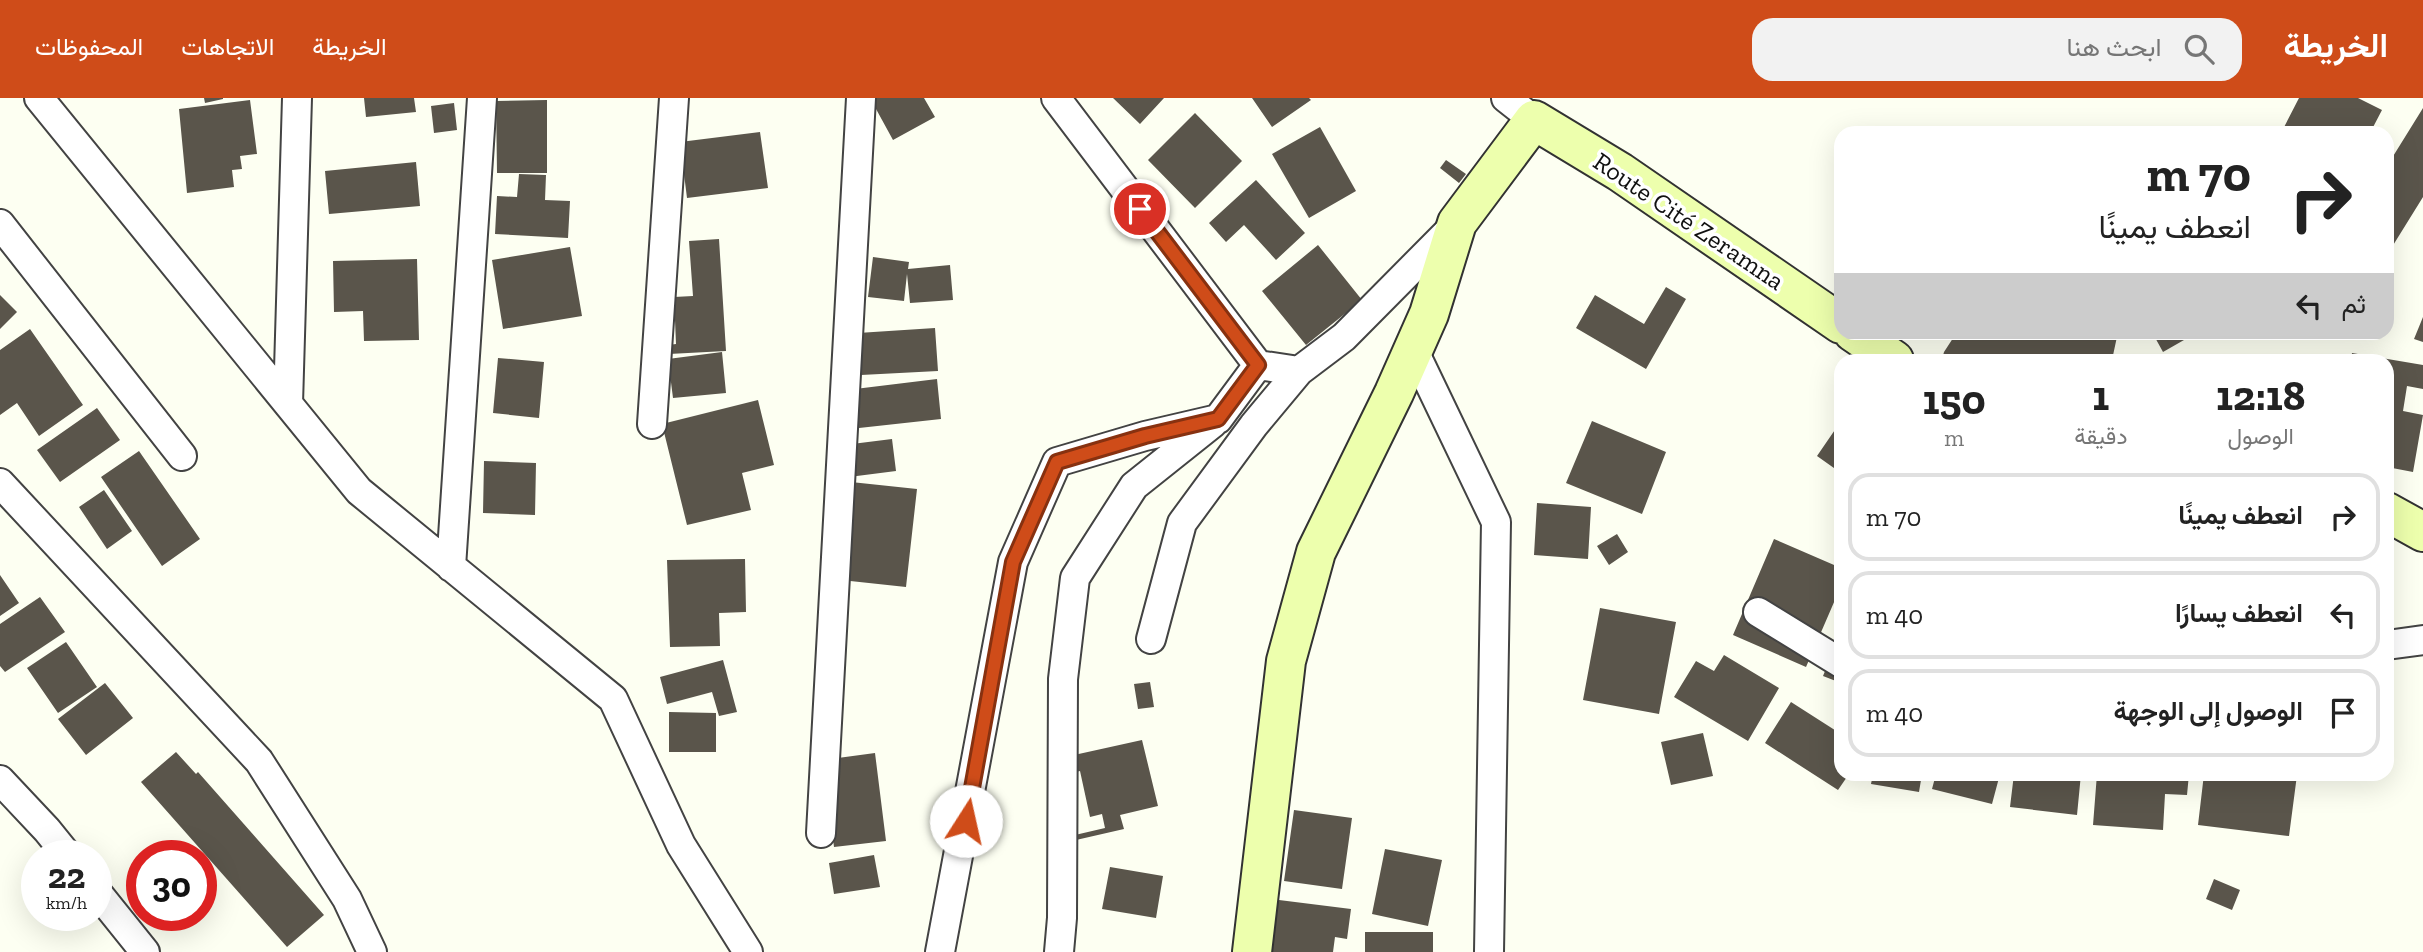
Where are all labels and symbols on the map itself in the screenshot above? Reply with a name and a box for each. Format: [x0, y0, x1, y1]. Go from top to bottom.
street label: Route Cité Zeramna [1587, 145, 1791, 297]
pin [1110, 179, 1170, 239]
position arrow [929, 784, 1003, 858]
speed limit sign: 30 [126, 840, 217, 931]

